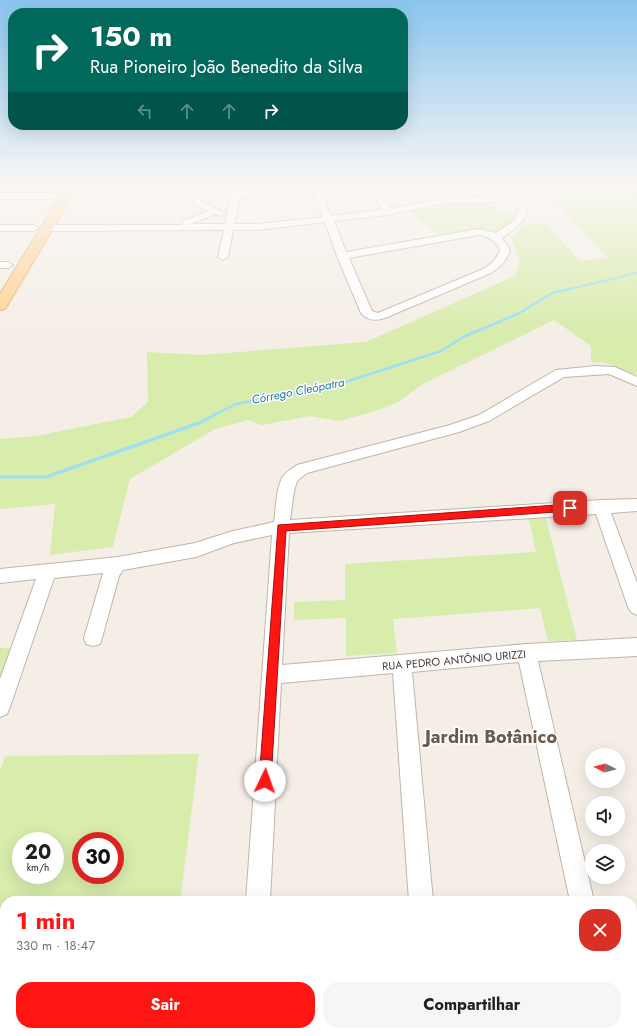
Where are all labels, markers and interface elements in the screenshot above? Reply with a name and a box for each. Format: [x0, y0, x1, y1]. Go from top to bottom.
text: 150 m [90, 16, 172, 57]
icon: right [24, 24, 76, 76]
text: Rua Pioneiro João Benedito da Silva [90, 54, 363, 80]
icon: left [134, 100, 156, 122]
icon: ahead [176, 100, 198, 122]
icon: ahead [218, 100, 240, 122]
icon: right [260, 100, 282, 122]
water label: Córrego Cleópatra [250, 373, 346, 409]
pin [553, 491, 587, 525]
icon: arrive [559, 497, 581, 519]
street label: RUA PEDRO ANTÔNIO URIZZI [382, 646, 526, 674]
district label: Jardim Botânico [422, 724, 557, 750]
north arrow [585, 748, 625, 788]
map controls [585, 748, 625, 884]
position arrow [244, 760, 286, 802]
button: sound [585, 796, 625, 836]
speed limit sign: 30 [72, 832, 124, 884]
text: 20 [25, 838, 51, 867]
button: layers [585, 844, 625, 884]
text: km/h [27, 860, 49, 875]
text: 1 min [16, 903, 76, 938]
button: close [579, 909, 621, 951]
text: 330 m · 18:47 [16, 936, 95, 955]
button: Sair [16, 982, 315, 1028]
button: Compartilhar [323, 982, 621, 1028]

